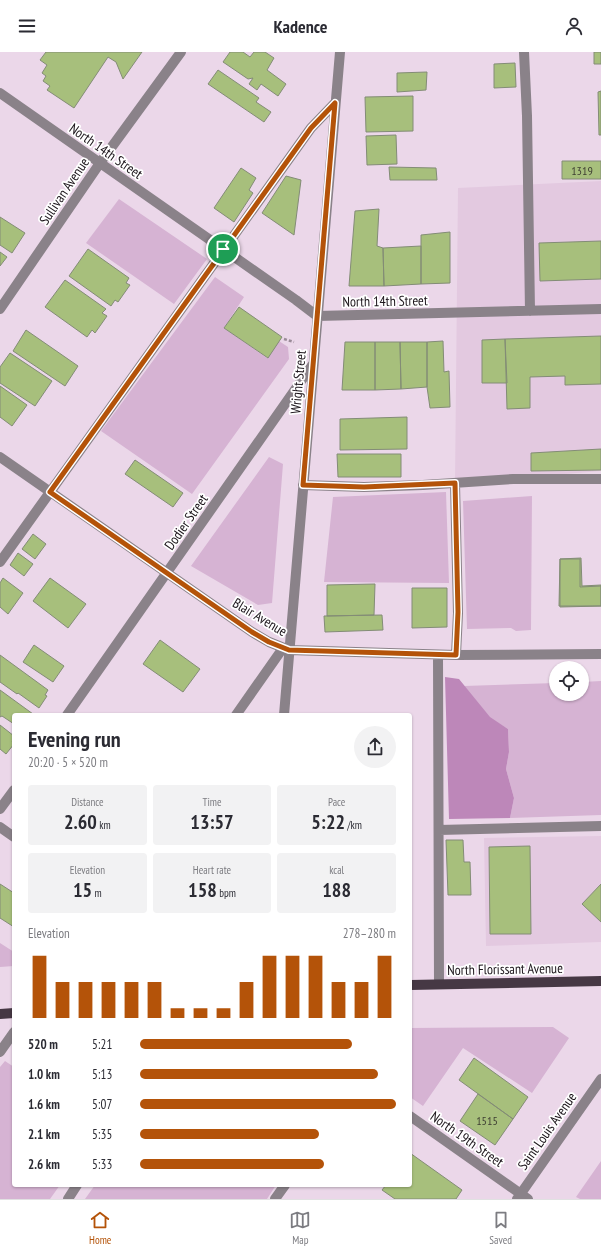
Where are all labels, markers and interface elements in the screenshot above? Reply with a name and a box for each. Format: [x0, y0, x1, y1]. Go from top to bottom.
icon: menu [16, 15, 38, 37]
text: Kadence [273, 15, 328, 38]
icon: person [563, 15, 585, 37]
street label: North 14th Street [66, 119, 146, 183]
street label: Sullivan Avenue [35, 154, 93, 228]
house number: 1319 [571, 163, 593, 178]
pin [206, 232, 240, 266]
icon: arrive [212, 238, 234, 260]
street label: North 14th Street [342, 291, 428, 311]
street label: Wright Street [286, 349, 310, 415]
street label: Dodier Street [160, 490, 212, 553]
street label: Blair Avenue [230, 594, 291, 640]
map controls [549, 661, 589, 701]
button: locate [549, 661, 589, 701]
text: Evening run [28, 725, 121, 753]
button: share [354, 726, 396, 768]
text: 20:20 · 5 × 520 m [28, 754, 108, 771]
text: Distance [71, 795, 104, 809]
text: Time [202, 795, 222, 809]
text: Pace [328, 795, 345, 809]
text: 2.60 [64, 809, 97, 835]
text: 13:57 [190, 809, 234, 835]
text: 5:22 [311, 809, 345, 835]
text: km [97, 818, 111, 832]
text: /km [345, 818, 362, 832]
text: Elevation [70, 863, 105, 877]
text: Heart rate [193, 863, 231, 877]
text: kcal [329, 863, 344, 877]
text: 15 [73, 877, 92, 903]
text: 158 [188, 877, 217, 903]
text: 188 [322, 877, 351, 903]
text: m [92, 886, 102, 900]
text: bpm [217, 886, 236, 900]
text: Elevation [28, 925, 70, 942]
text: 278–280 m [343, 925, 396, 942]
street label: North Florissant Avenue [447, 959, 563, 979]
text: 520 m [28, 1036, 58, 1053]
text: 5:21 [92, 1036, 112, 1053]
text: 1.0 km [28, 1066, 60, 1083]
text: 5:13 [92, 1066, 112, 1083]
street label: Saint Louis Avenue [514, 1089, 580, 1173]
text: 1.6 km [28, 1096, 60, 1113]
text: 5:07 [92, 1096, 112, 1113]
street label: North 19th Street [427, 1107, 507, 1171]
house number: 1515 [476, 1113, 498, 1128]
text: 2.1 km [28, 1126, 60, 1143]
text: 5:35 [92, 1126, 112, 1143]
text: 2.6 km [28, 1156, 60, 1173]
text: 5:33 [92, 1156, 112, 1173]
tab: Home [89, 1209, 111, 1247]
tab: Map [289, 1209, 311, 1247]
tab: Saved [489, 1209, 512, 1247]

